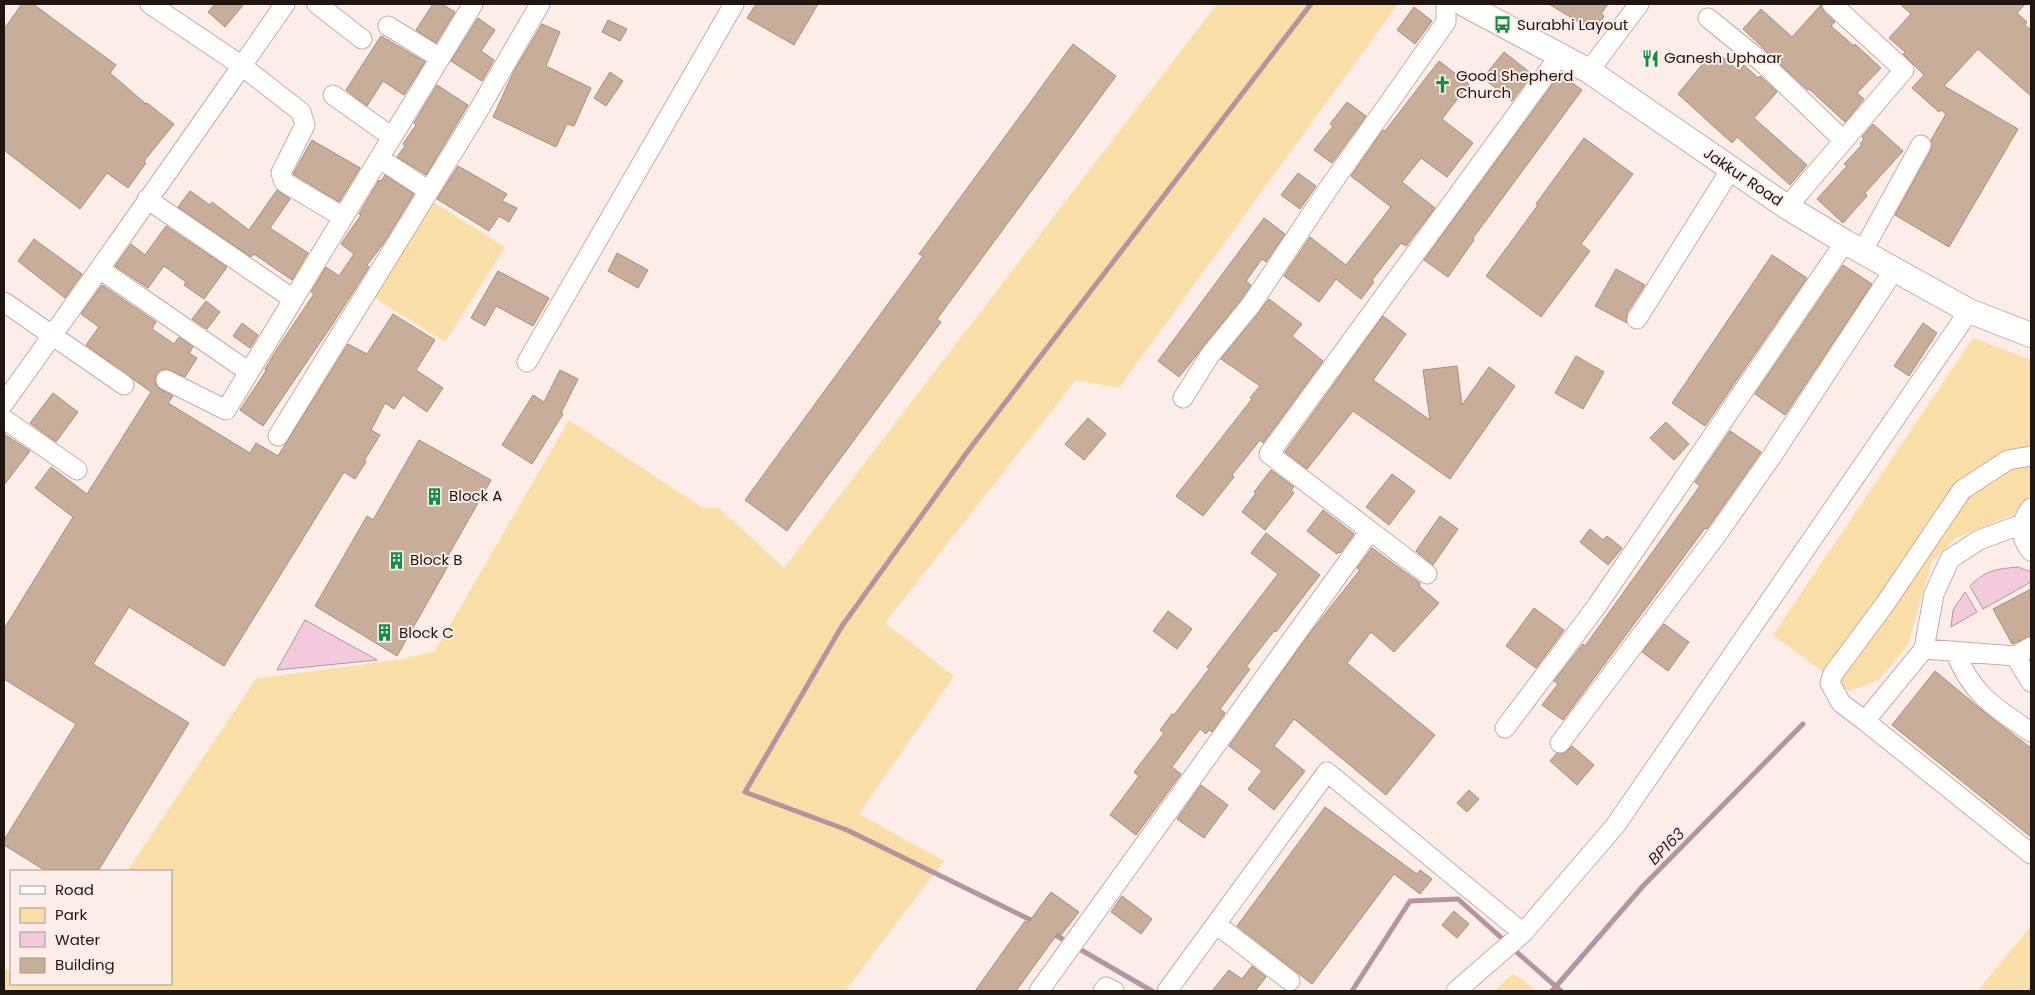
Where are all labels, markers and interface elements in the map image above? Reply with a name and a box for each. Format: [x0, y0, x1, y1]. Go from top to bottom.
place label: Surabhi Layout [1517, 14, 1628, 35]
bus stop icon: Surabhi Layout [1493, 15, 1513, 35]
place label: Ganesh Uphaar [1664, 47, 1782, 68]
restaurant icon: Ganesh Uphaar [1640, 48, 1660, 68]
place label: Good Shepherd Church [1456, 65, 1574, 103]
church icon: Good Shepherd Church [1432, 75, 1452, 95]
street label: Jakkur Road [1699, 142, 1787, 211]
place label: Block A [449, 485, 502, 506]
building icon: Block A [425, 486, 445, 506]
place label: Block B [410, 549, 463, 570]
building icon: Block B [386, 550, 406, 570]
place label: Block C [399, 622, 454, 643]
building icon: Block C [375, 623, 395, 643]
water label: BP163 [1643, 822, 1690, 870]
legend [10, 870, 172, 985]
text: Road [55, 879, 94, 900]
text: Park [55, 904, 87, 925]
text: Water [55, 929, 101, 950]
text: Building [55, 954, 115, 975]

